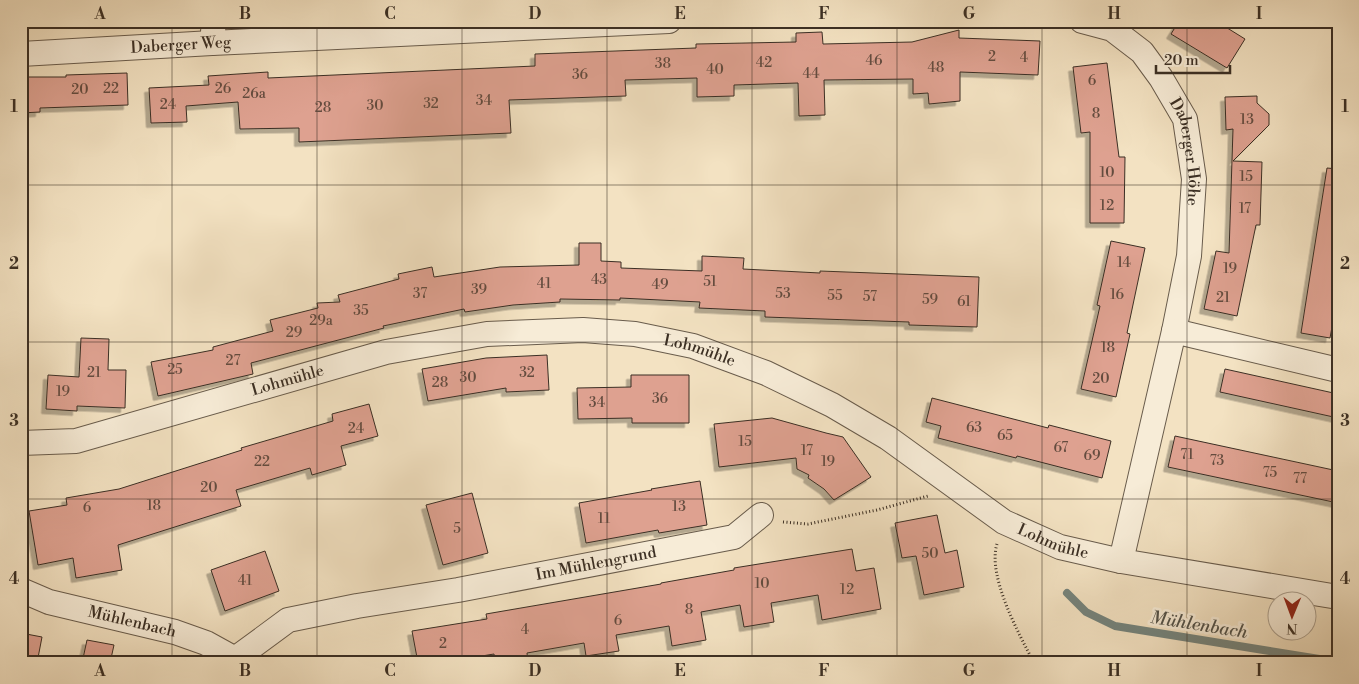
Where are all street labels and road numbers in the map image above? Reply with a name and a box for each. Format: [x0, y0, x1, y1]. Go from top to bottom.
street label: Daberger Weg [130, 32, 232, 58]
street label: Daberger Höhe [1165, 94, 1204, 207]
street label: Lohmühle [662, 330, 738, 371]
street label: Lohmühle [249, 360, 326, 400]
street label: Lohmühle [1014, 519, 1091, 563]
street label: Im Mühlengrund [534, 542, 658, 585]
street label: Mühlenbach [86, 602, 179, 642]

